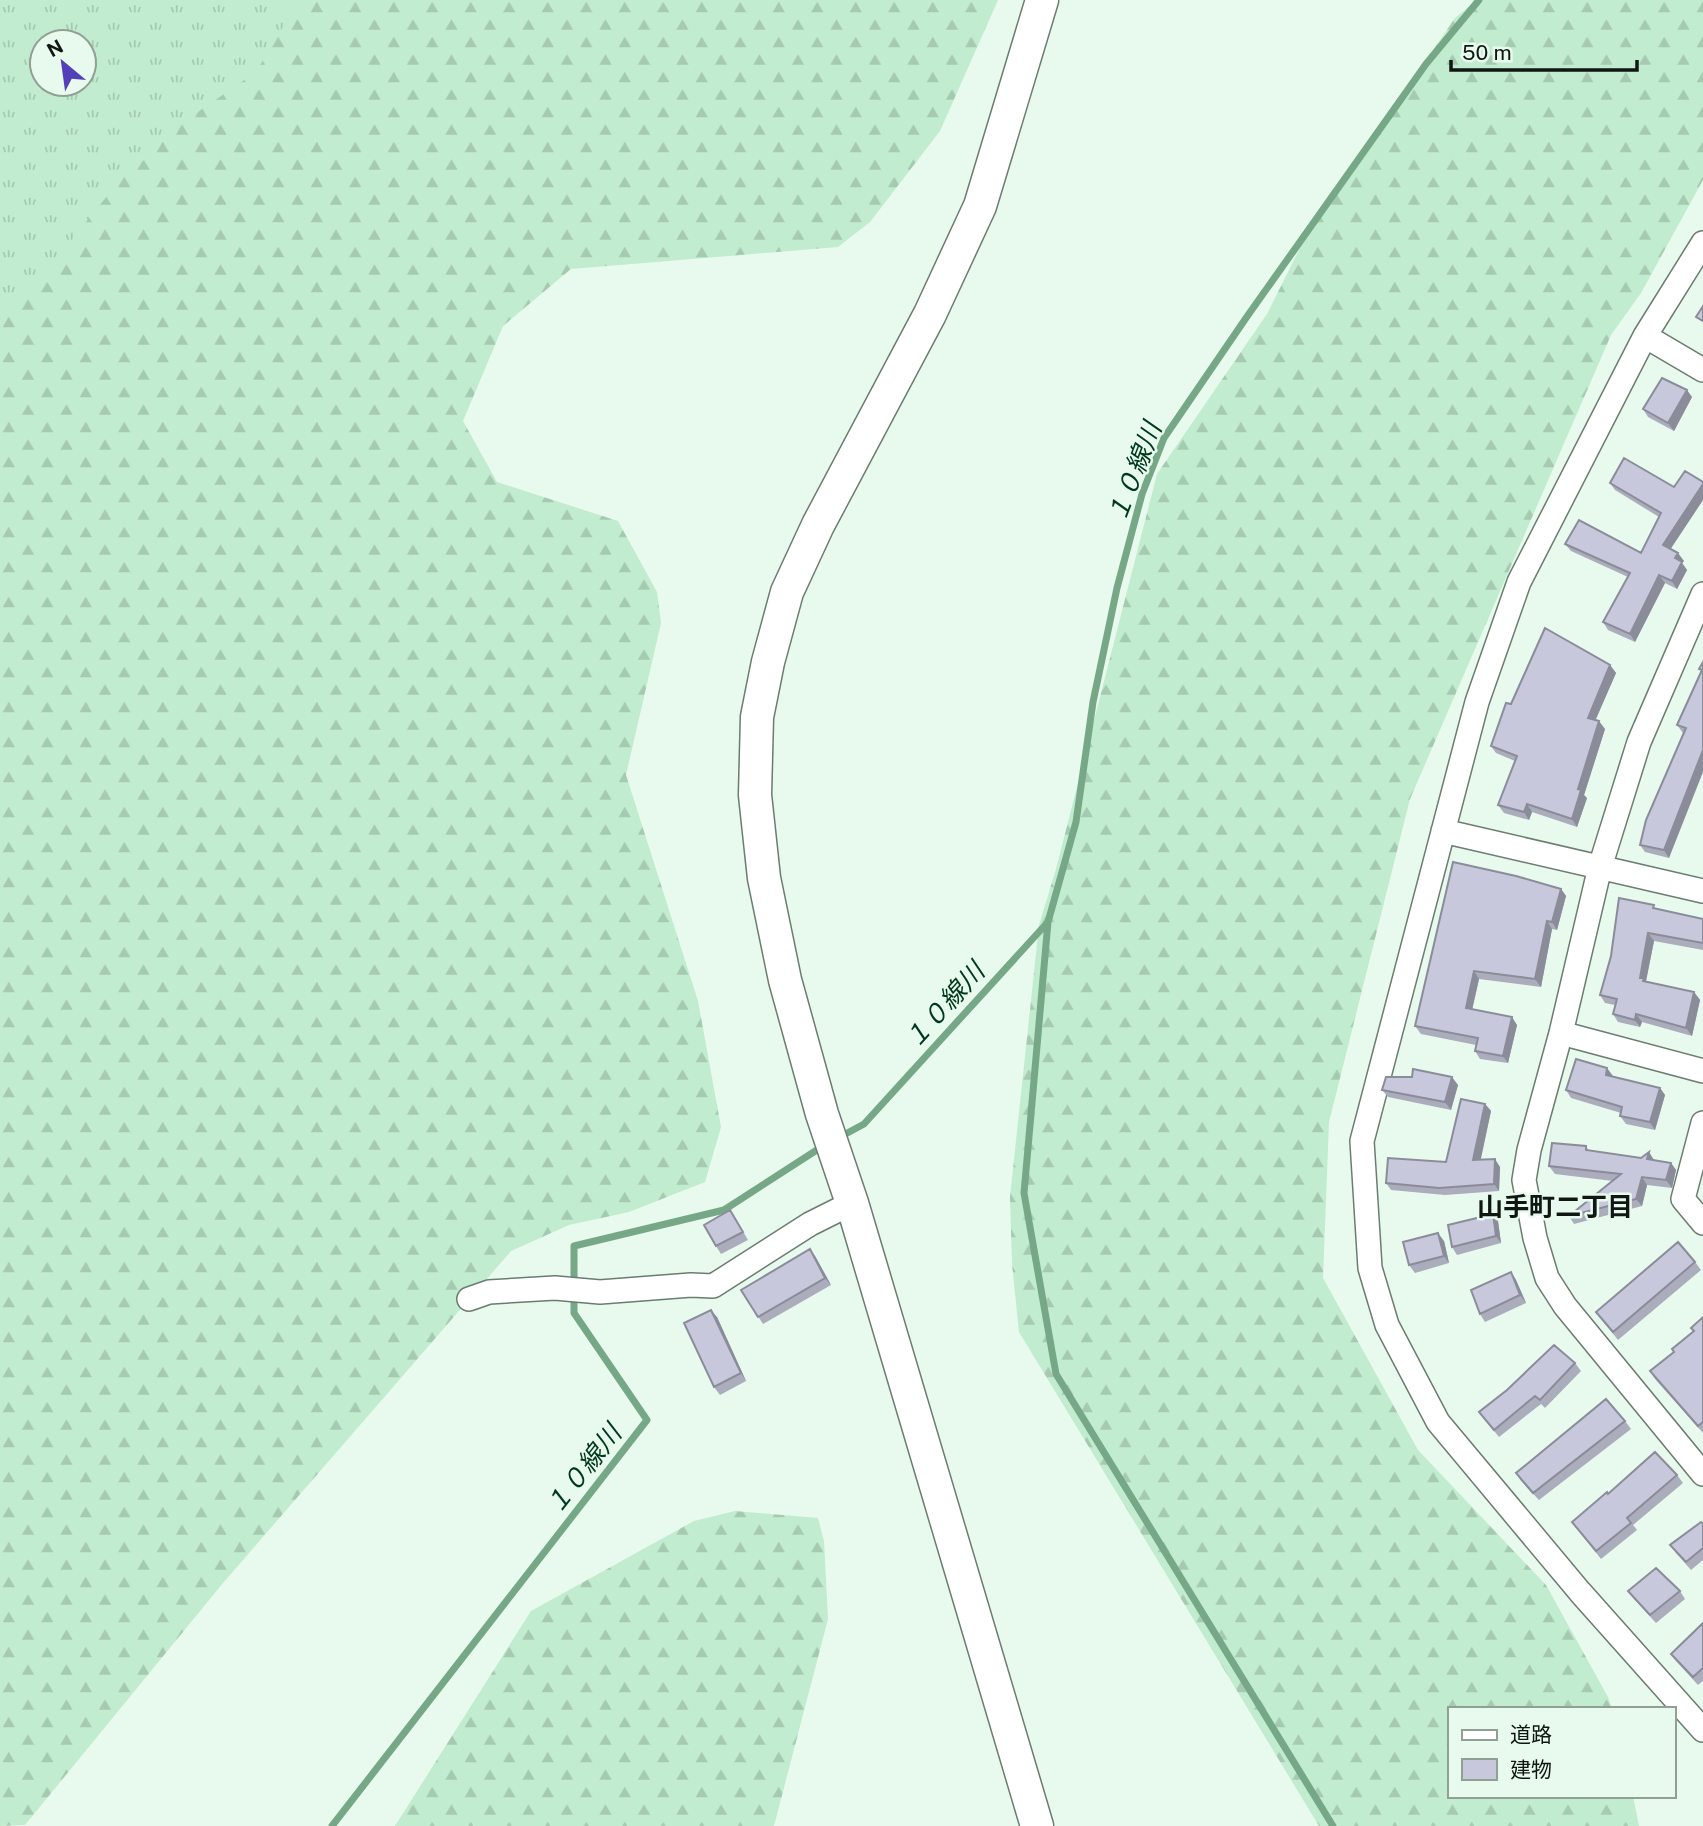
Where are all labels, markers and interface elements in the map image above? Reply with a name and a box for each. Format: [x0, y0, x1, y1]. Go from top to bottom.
north arrow [28, 28, 98, 98]
scale bar [1451, 28, 1636, 72]
text: N [43, 35, 67, 61]
text: 50 m [1462, 40, 1512, 65]
water label: １０線川 [1101, 415, 1168, 526]
water label: １０線川 [898, 954, 992, 1054]
district label: 山手町二丁目 [1477, 1191, 1633, 1222]
water label: １０線川 [539, 1416, 629, 1520]
legend [1448, 1707, 1675, 1798]
text: 道路 [1510, 1722, 1552, 1747]
text: 建物 [1510, 1757, 1552, 1782]

